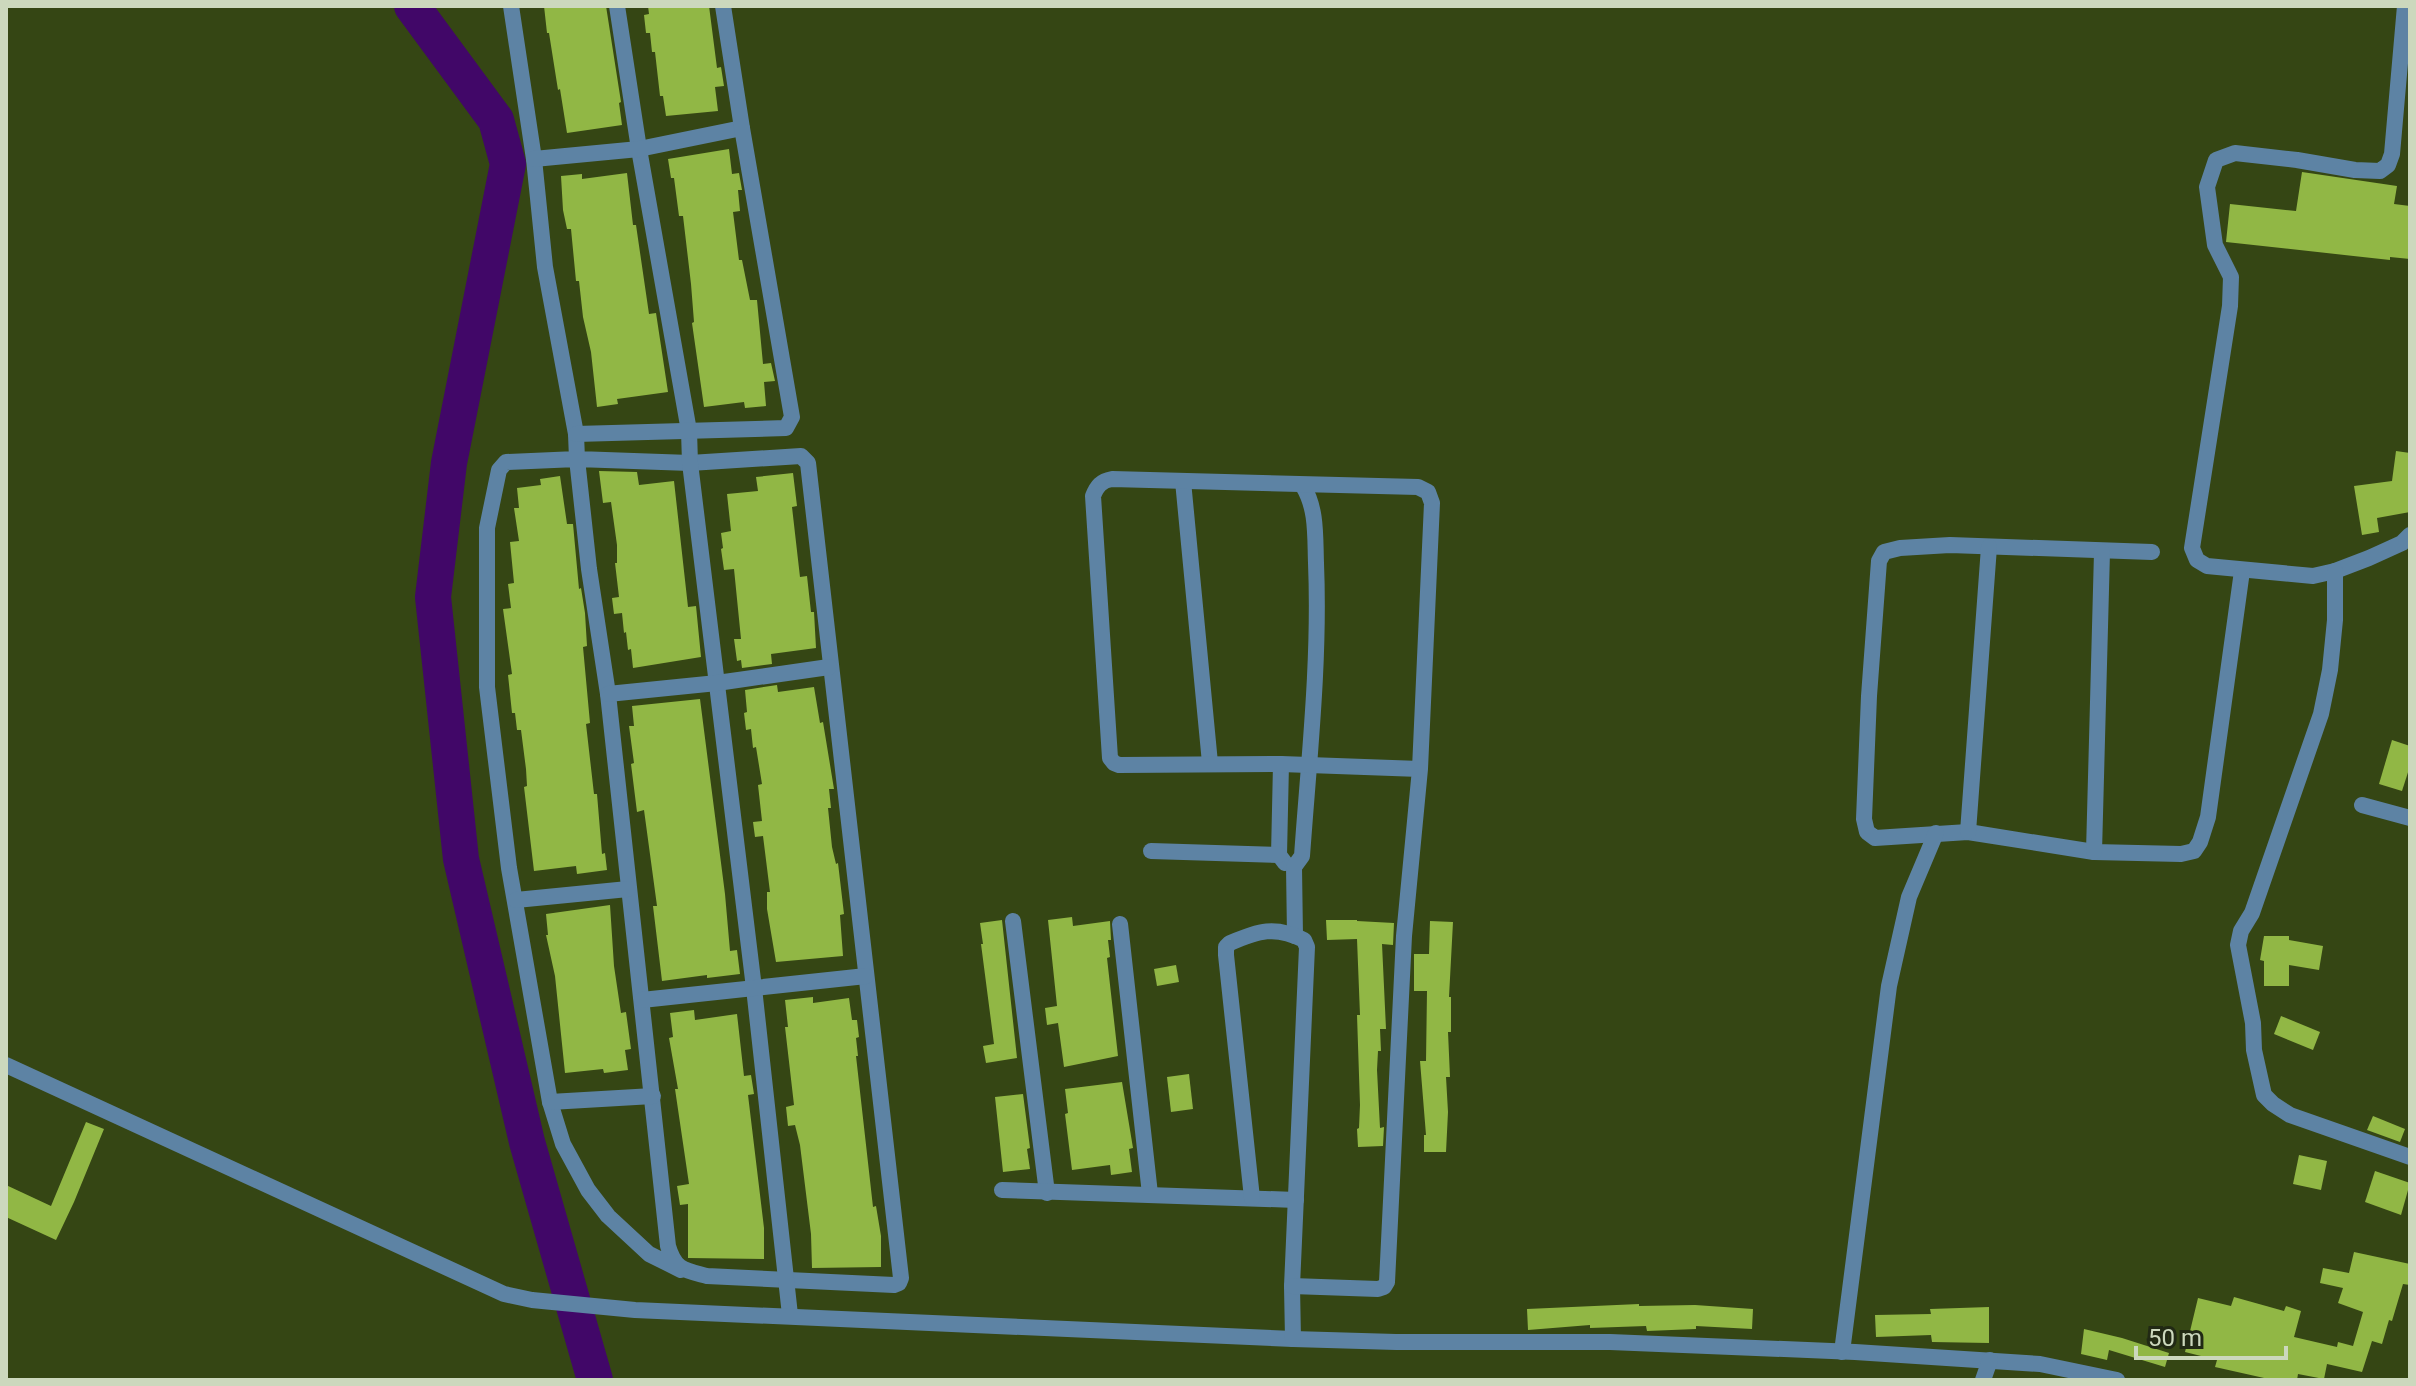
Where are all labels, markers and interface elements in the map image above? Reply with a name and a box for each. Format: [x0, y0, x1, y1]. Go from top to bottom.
scale bar [2136, 1310, 2286, 1360]
text: 50 m [2148, 1324, 2202, 1352]

